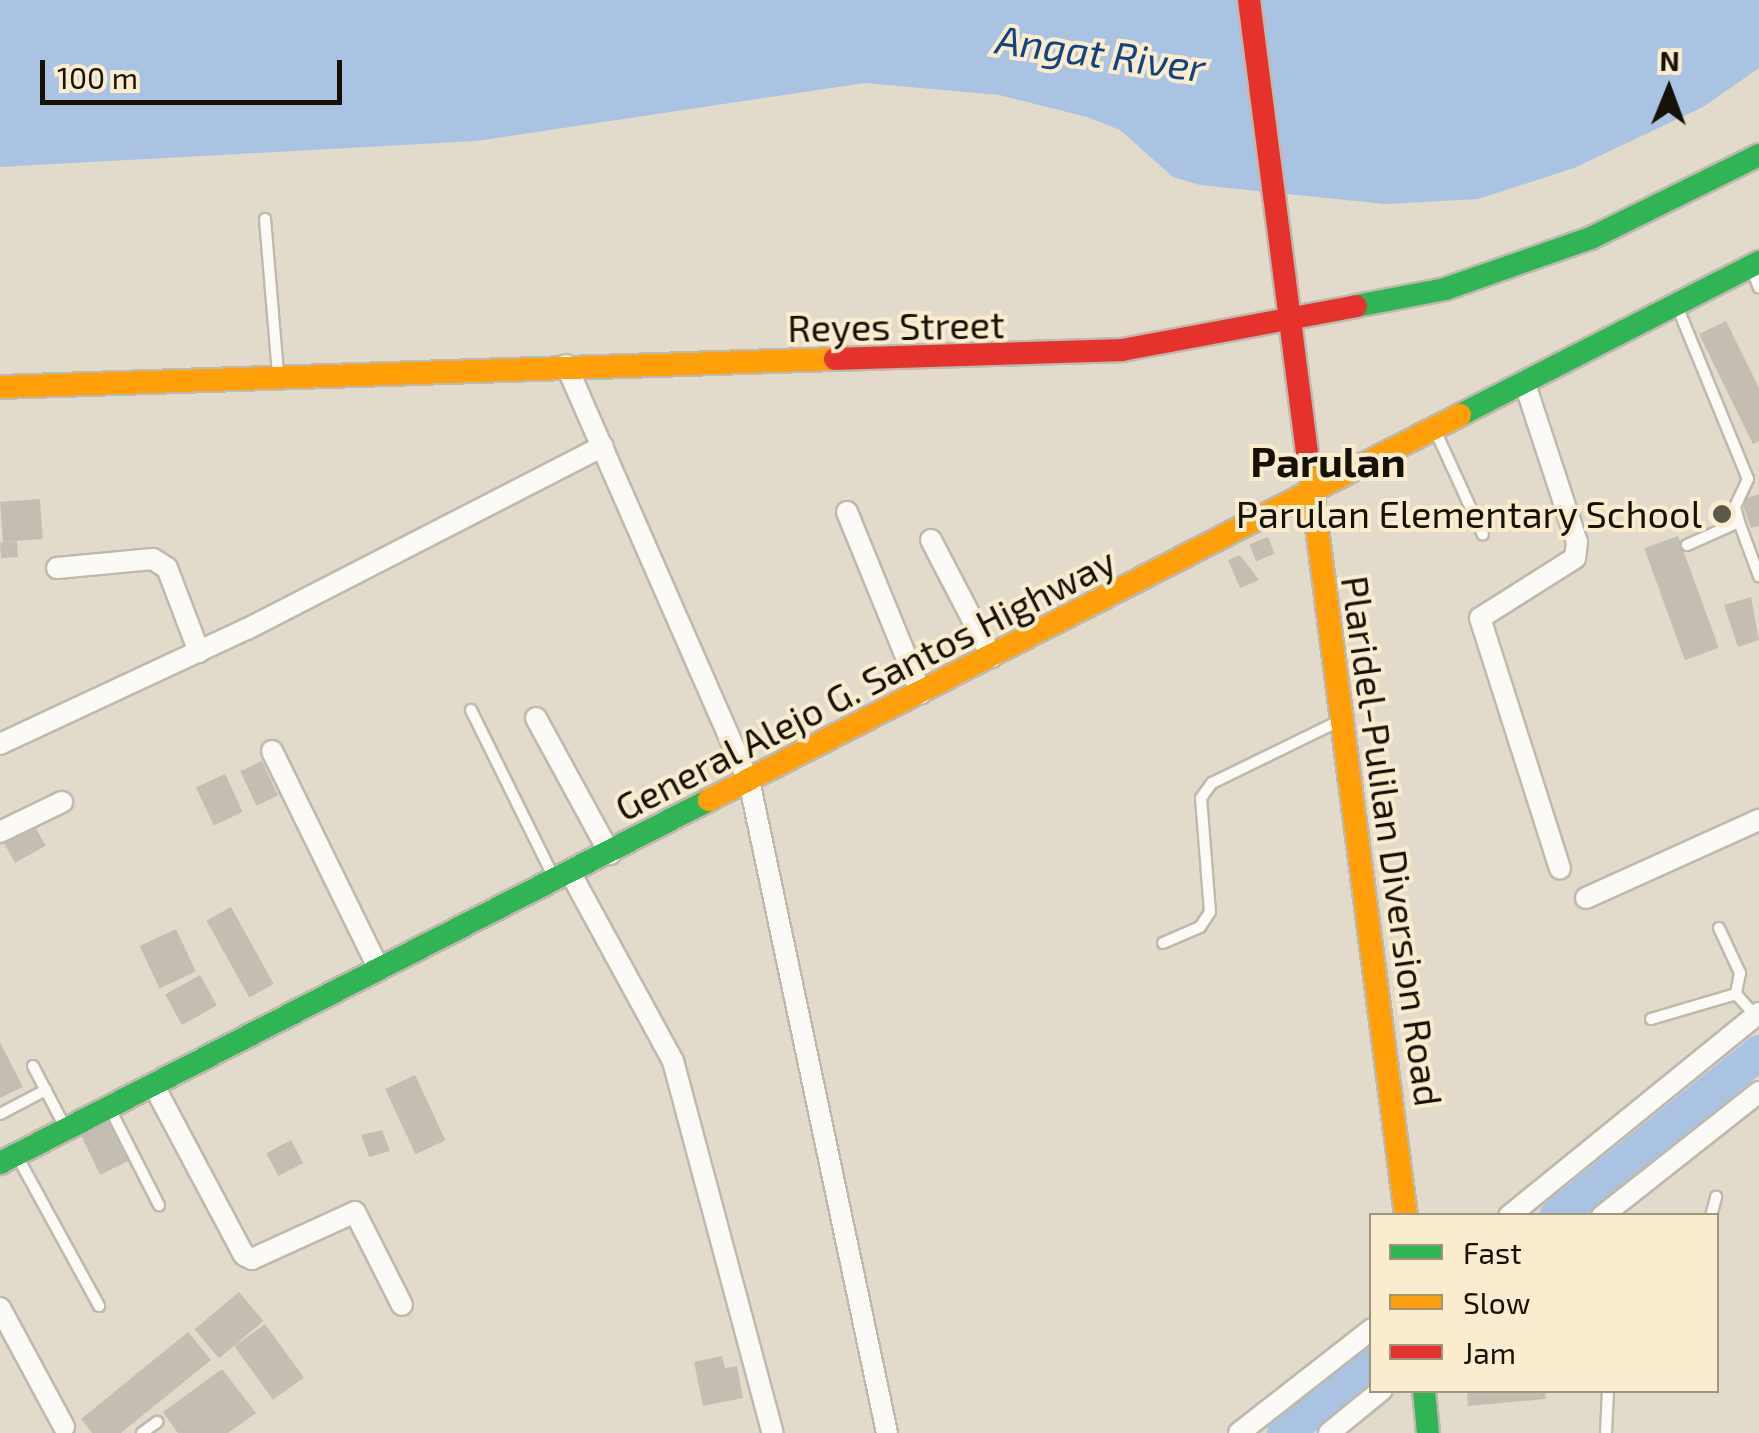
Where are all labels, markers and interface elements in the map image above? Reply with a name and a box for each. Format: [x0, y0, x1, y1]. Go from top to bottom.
water label: Angat River [993, 14, 1209, 90]
scale bar [45, 40, 348, 102]
north arrow [1619, 40, 1719, 140]
text: N [1659, 43, 1680, 77]
text: 100 m [57, 59, 138, 95]
street label: Reyes Street [787, 301, 1005, 351]
district label: Parulan [1250, 435, 1406, 485]
place label: Parulan Elementary School [1235, 491, 1702, 537]
marker: Parulan Elementary School [1711, 503, 1733, 525]
street label: General Alejo G. Santos Highway [607, 537, 1123, 831]
street label: Plaridel-Pulilan Diversion Road [1332, 573, 1452, 1109]
legend [1369, 1213, 1719, 1393]
text: Fast [1463, 1234, 1522, 1270]
text: Slow [1463, 1284, 1530, 1320]
text: Jam [1463, 1334, 1516, 1370]

